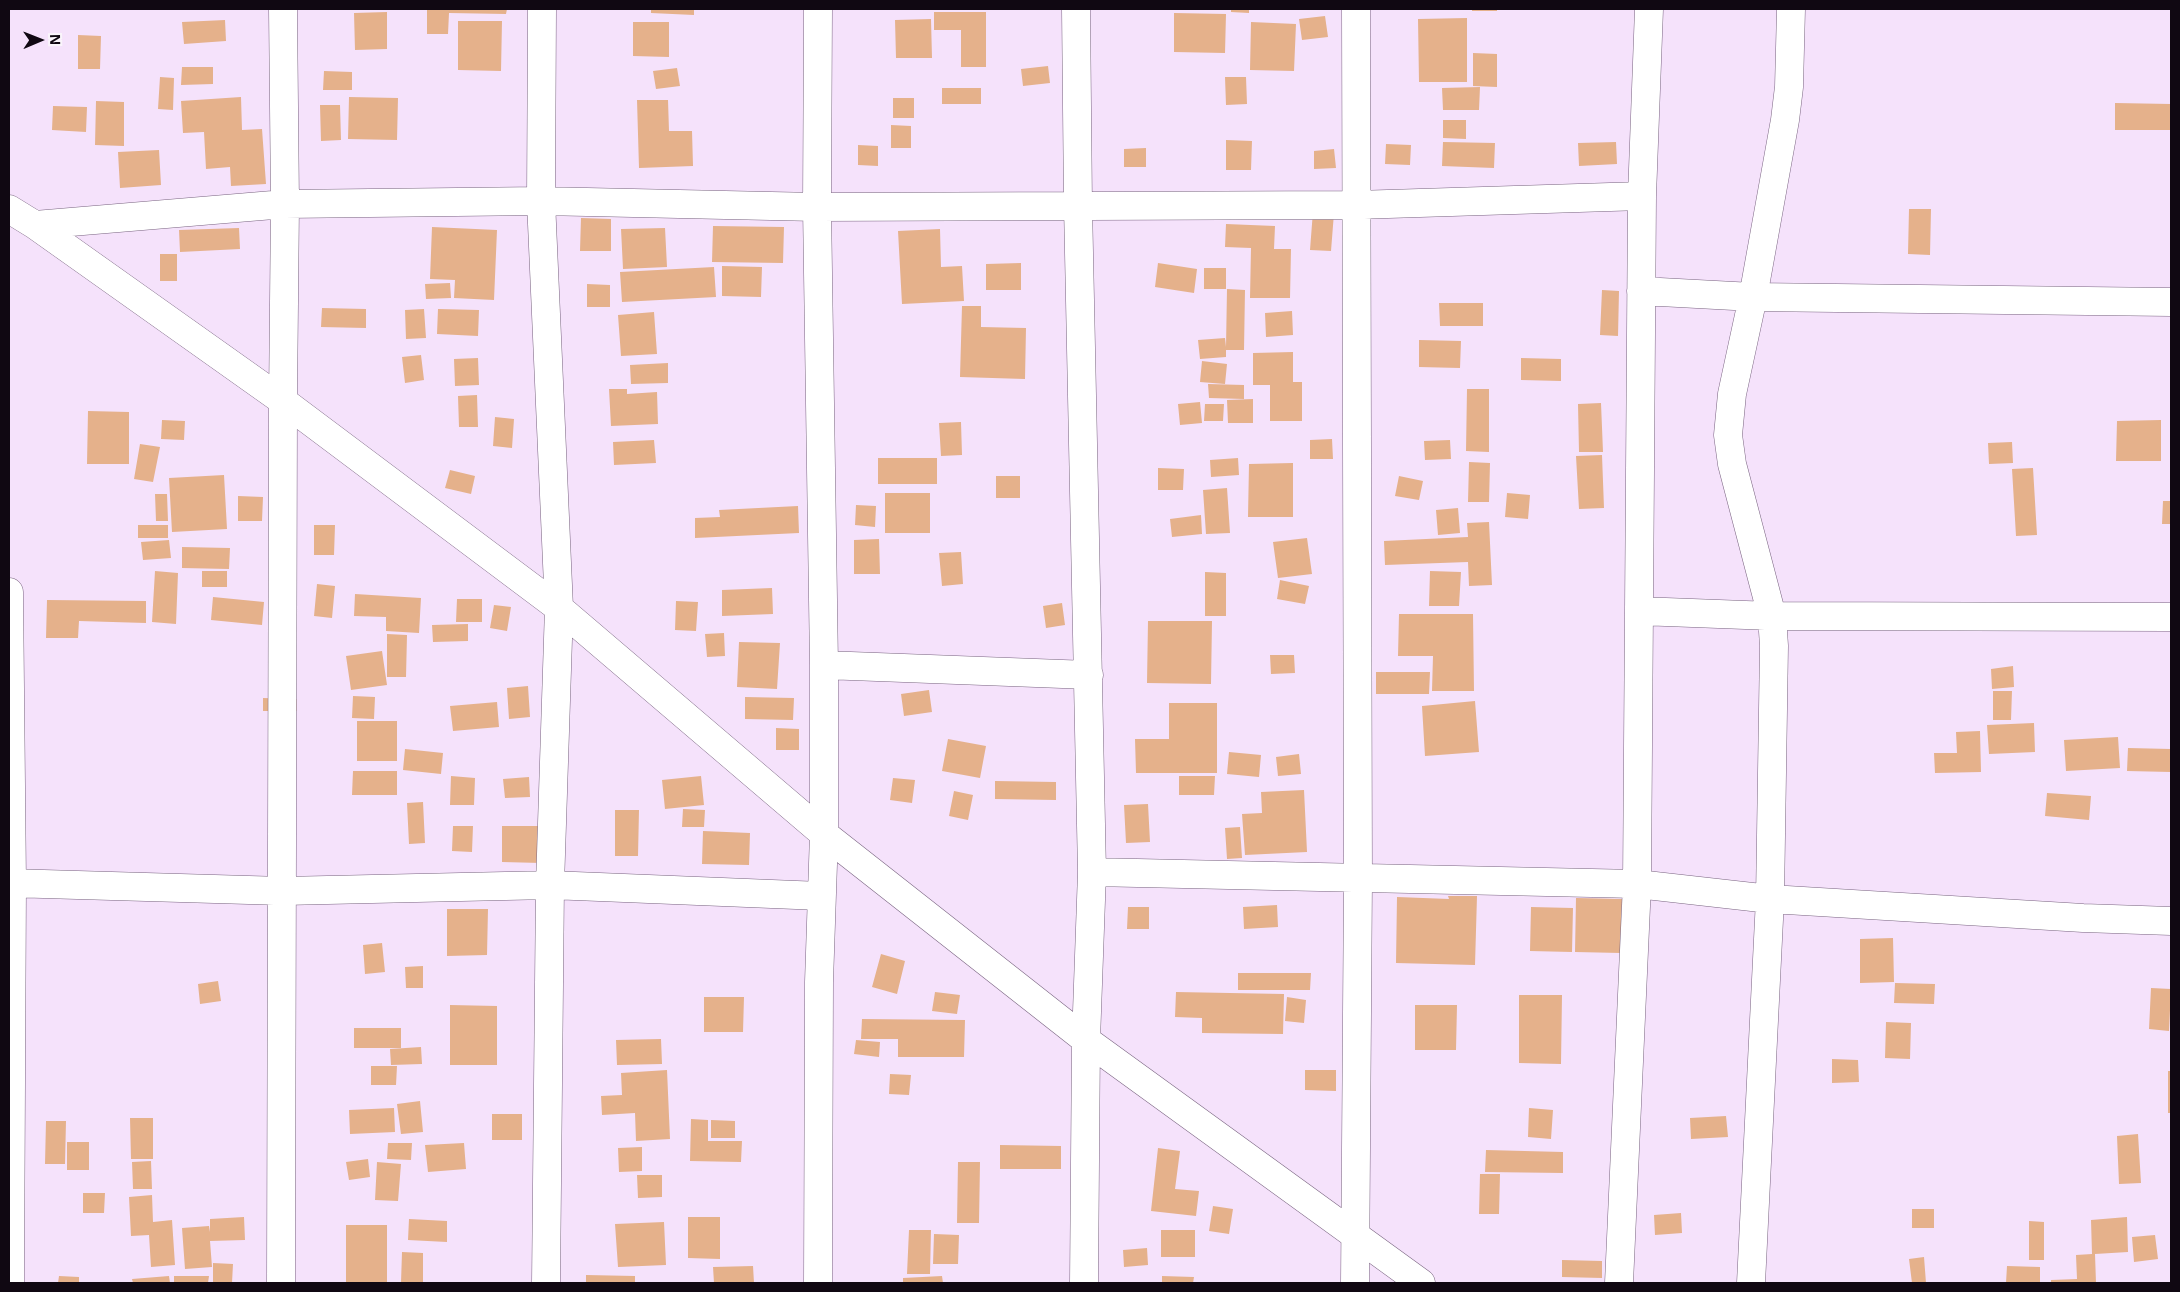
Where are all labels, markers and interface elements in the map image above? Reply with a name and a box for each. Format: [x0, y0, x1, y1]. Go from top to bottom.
north arrow [15, 15, 65, 65]
text: N [46, 34, 65, 46]

